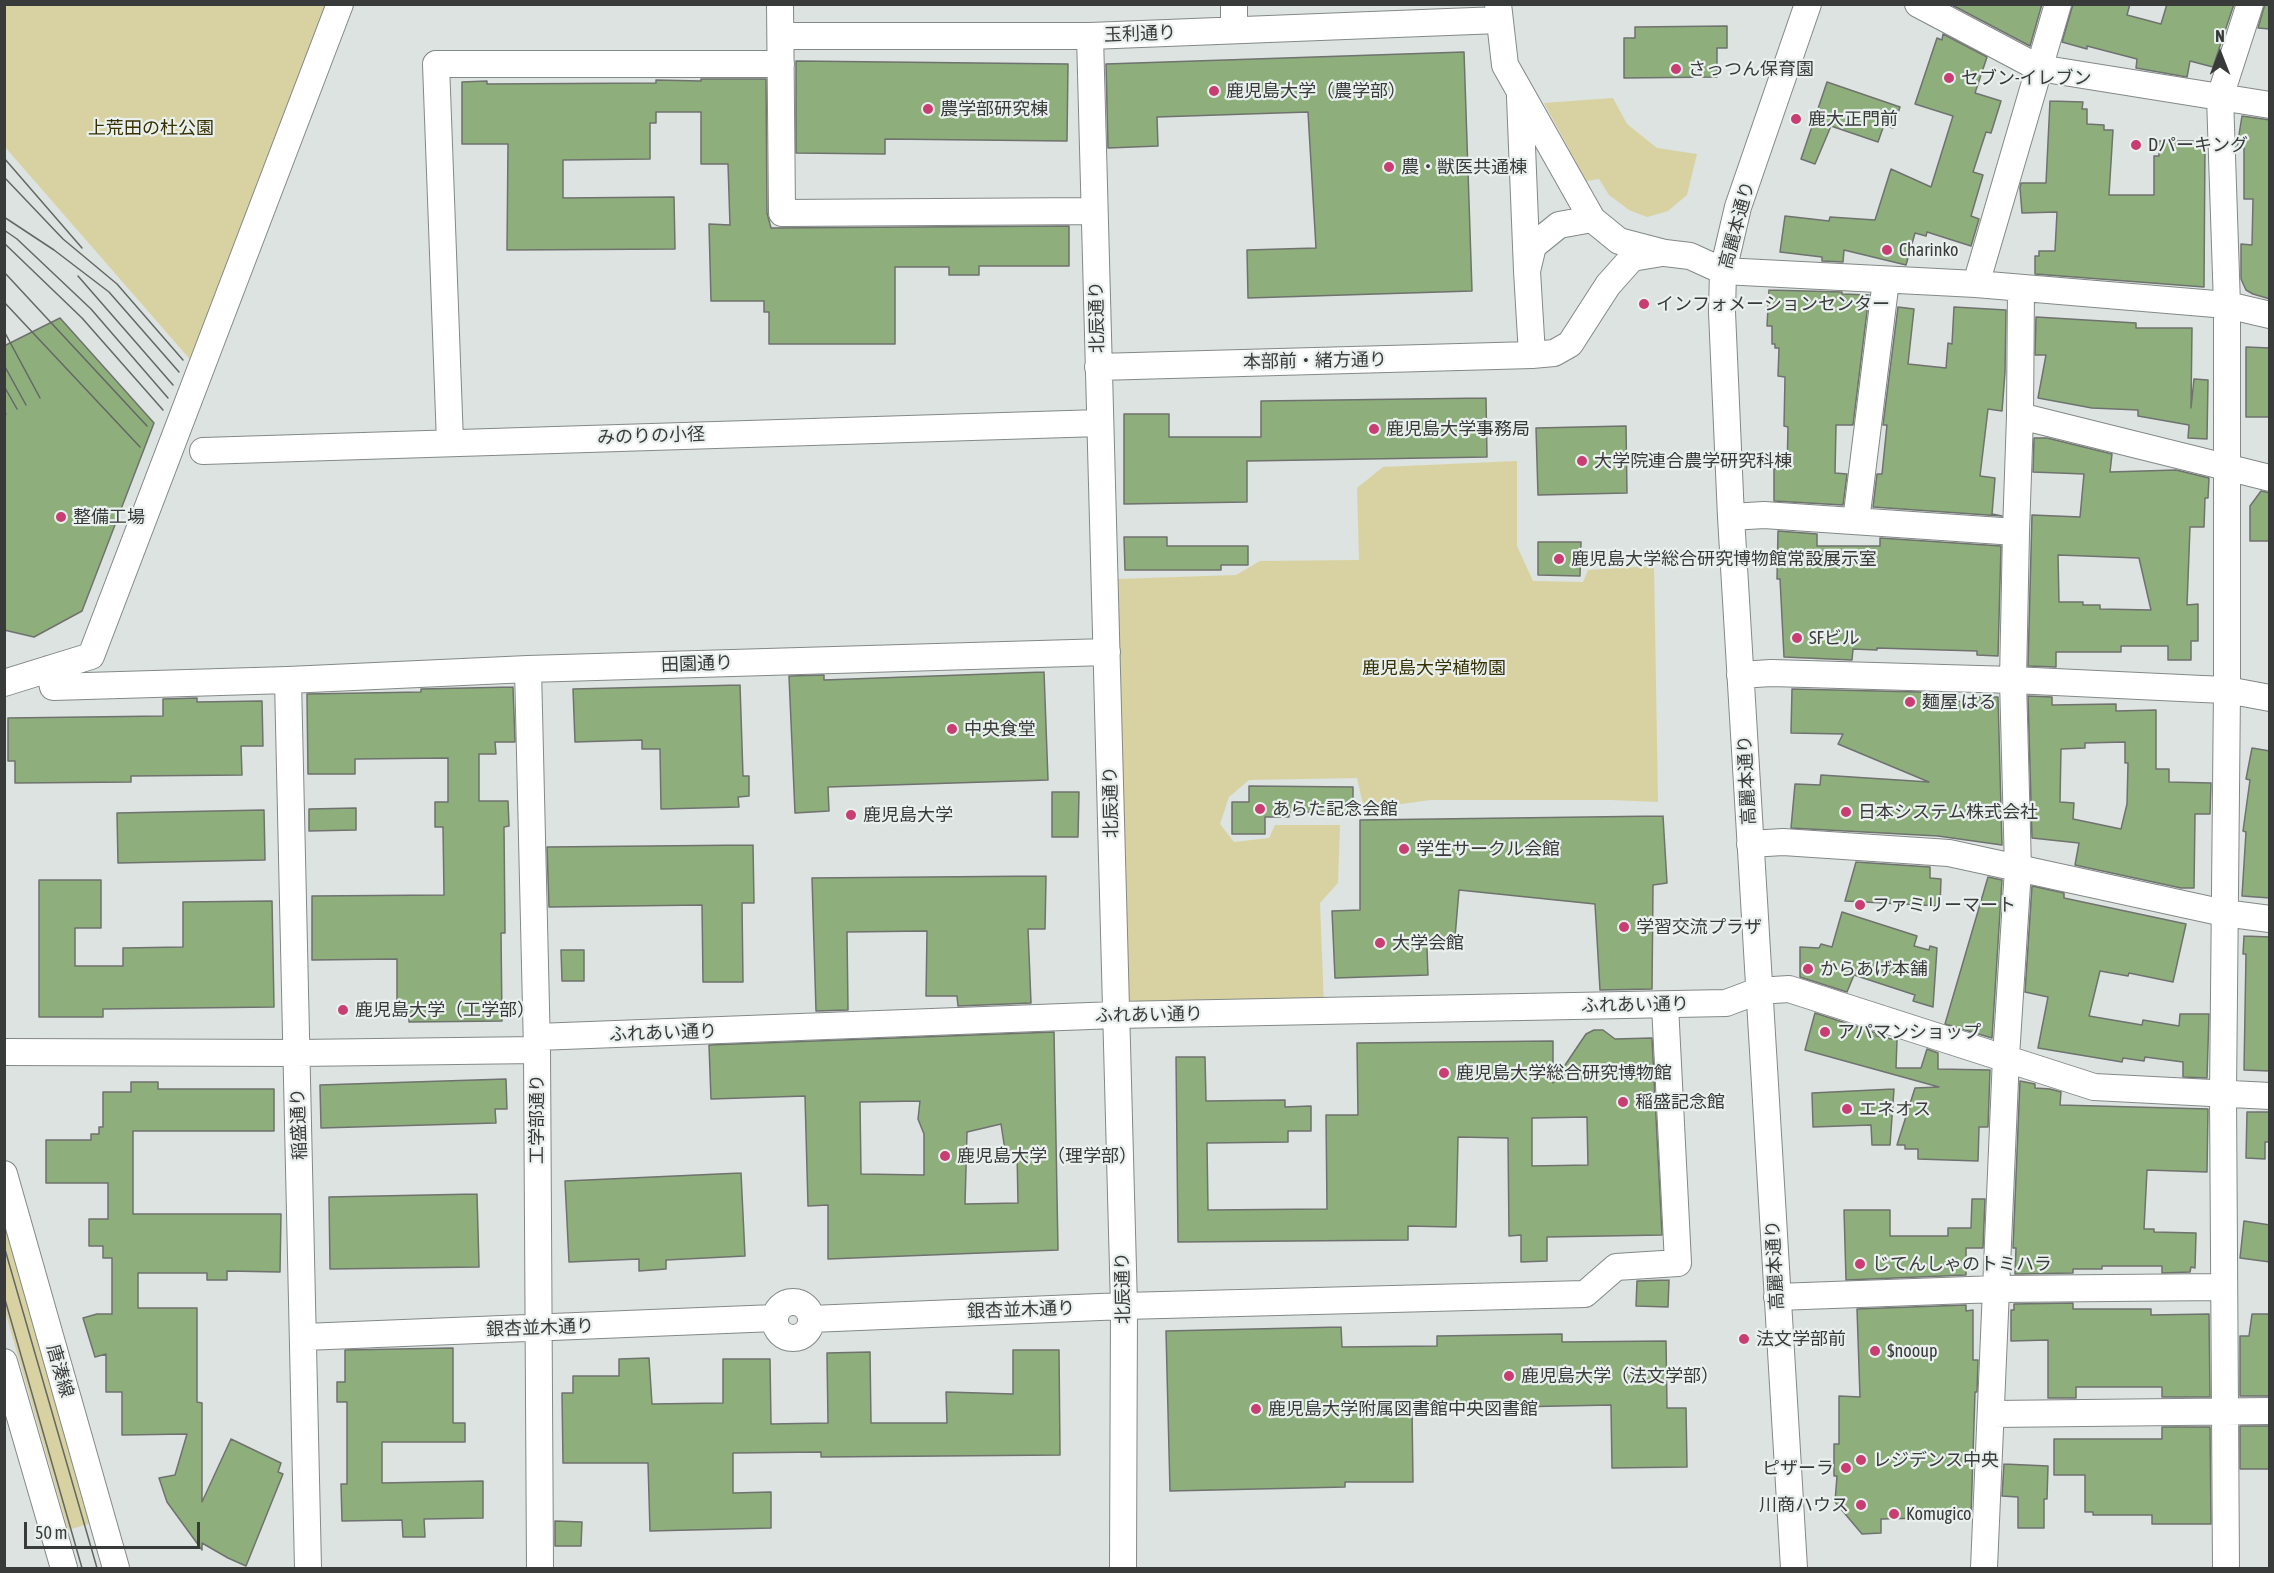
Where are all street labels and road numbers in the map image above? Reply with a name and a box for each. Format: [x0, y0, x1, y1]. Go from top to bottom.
street label: 玉利通り [1104, 22, 1176, 46]
street label: 高麗本通り [1715, 179, 1759, 271]
street label: 北辰通り [1086, 281, 1108, 353]
street label: 本部前・緒方通り [1243, 349, 1387, 373]
street label: みのりの小径 [597, 423, 705, 449]
street label: 田園通り [661, 652, 733, 676]
street label: 高麗本通り [1734, 734, 1760, 826]
street label: 北辰通り [1100, 766, 1122, 838]
street label: ふれあい通り [1581, 993, 1689, 1017]
street label: ふれあい通り [1095, 1003, 1203, 1027]
street label: ふれあい通り [609, 1020, 717, 1046]
street label: 工学部通り [526, 1074, 548, 1164]
street label: 稲盛通り [287, 1088, 311, 1160]
street label: 高麗本通り [1762, 1219, 1788, 1311]
street label: 北辰通り [1112, 1252, 1134, 1324]
street label: 銀杏並木通り [967, 1297, 1075, 1323]
street label: 銀杏並木通り [486, 1315, 594, 1341]
street label: 唐湊線 [42, 1342, 78, 1400]

